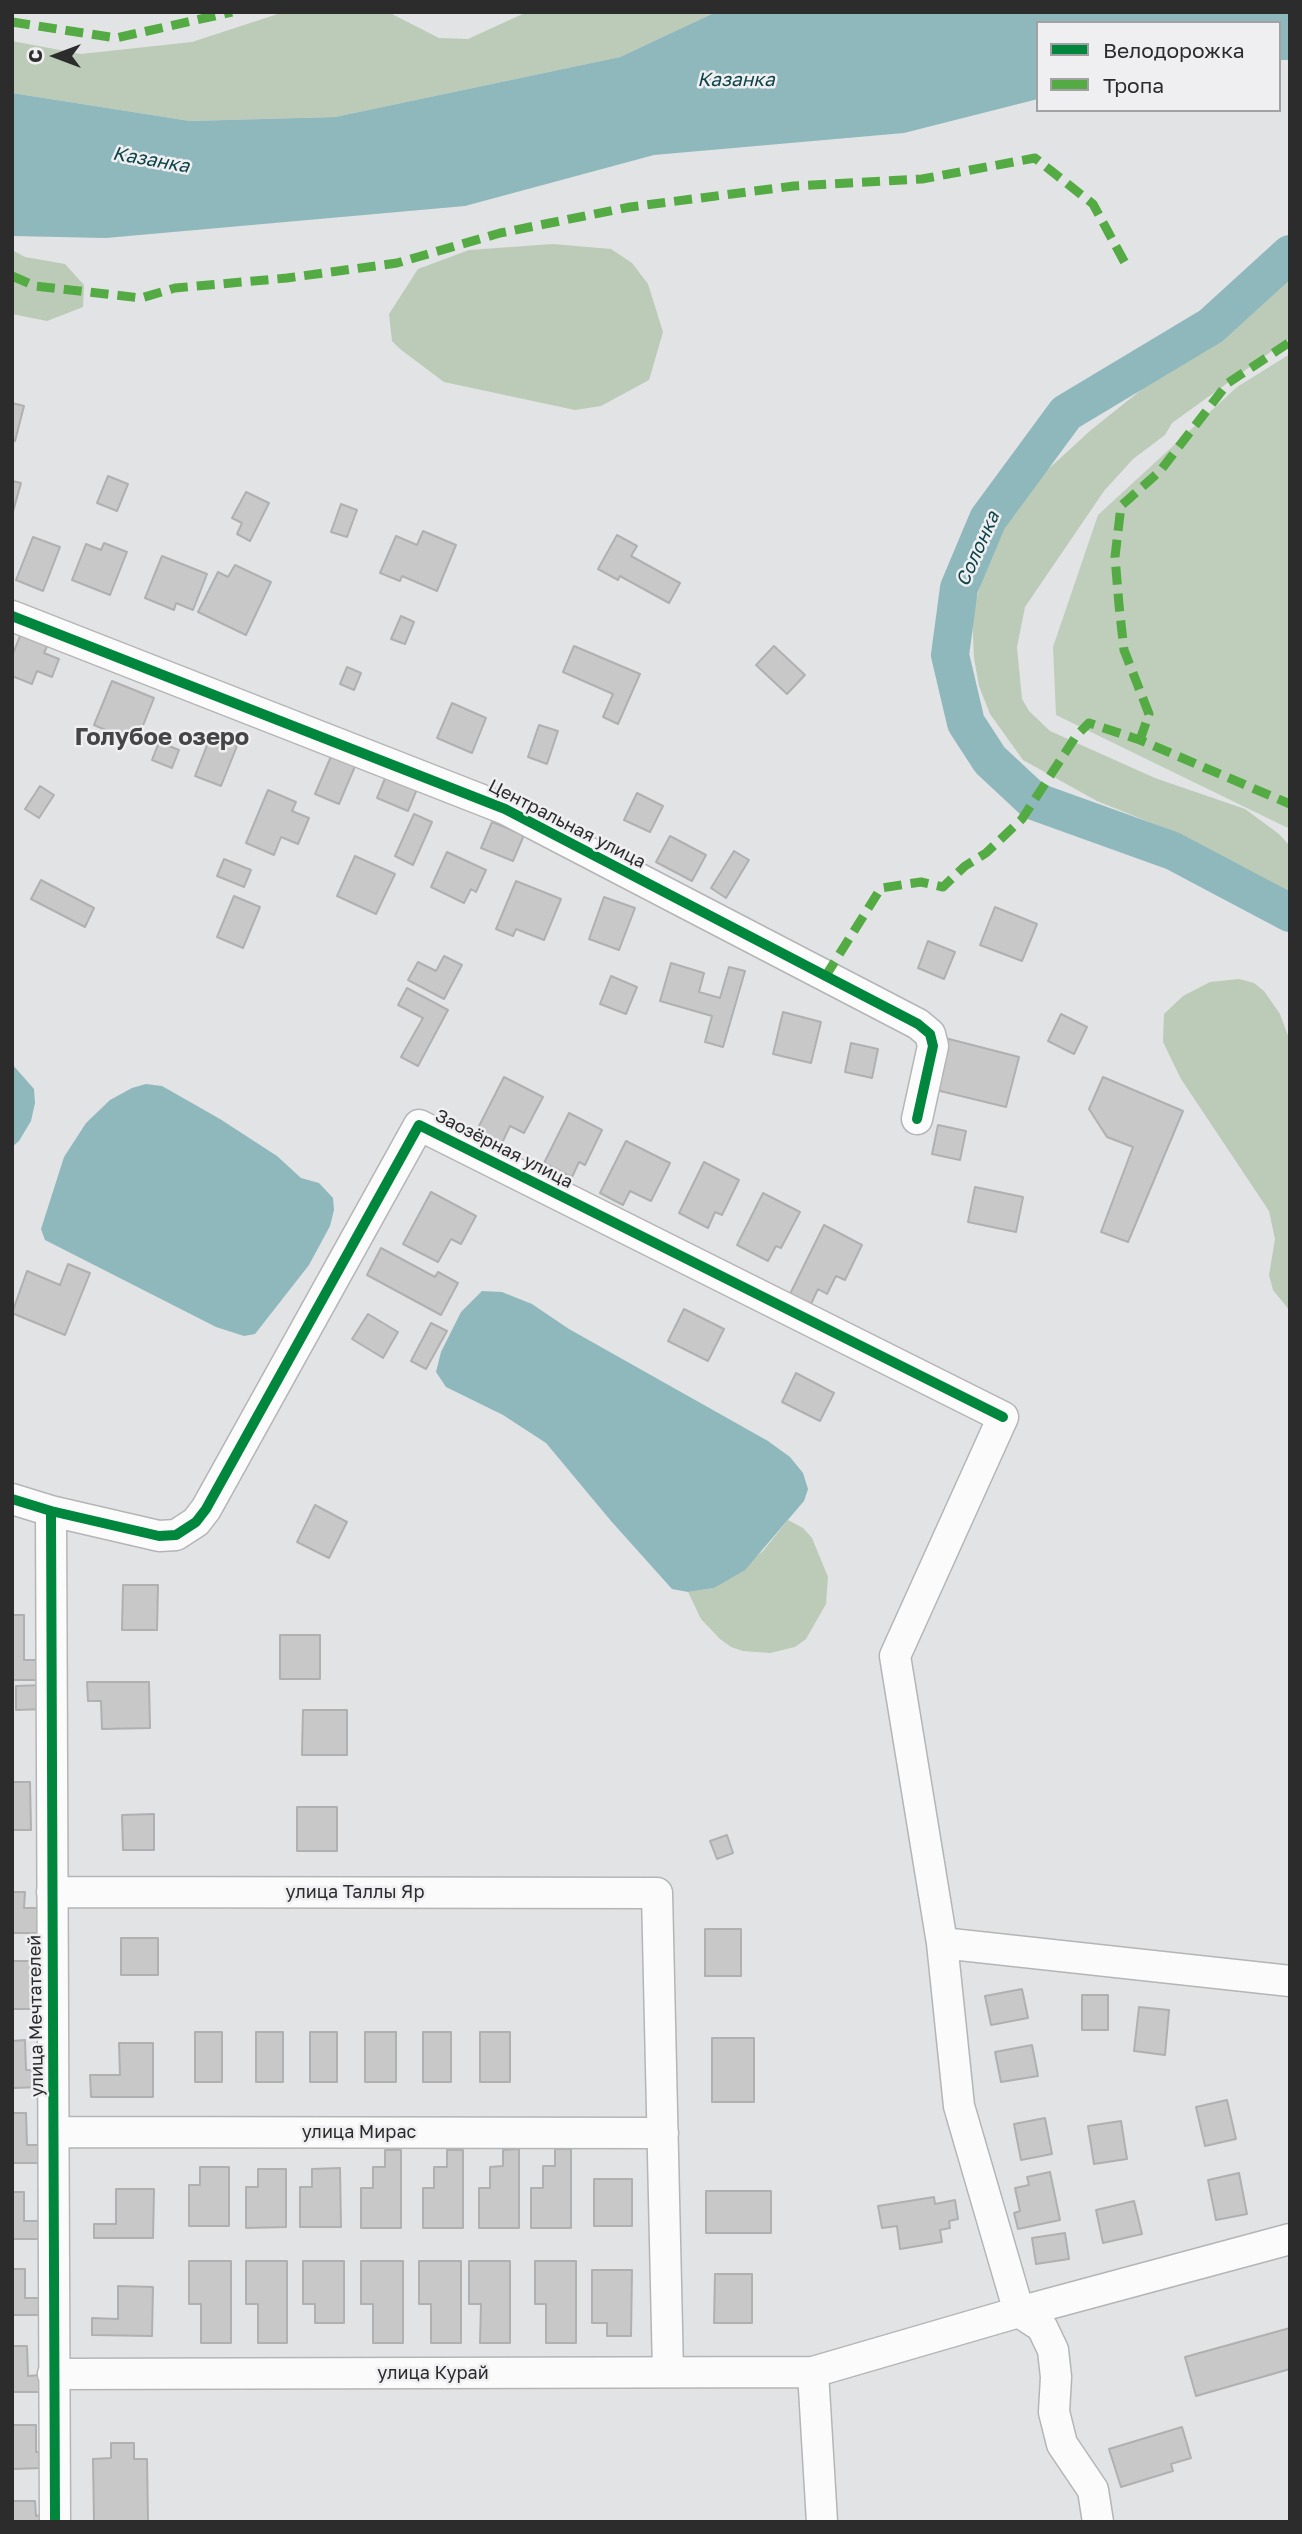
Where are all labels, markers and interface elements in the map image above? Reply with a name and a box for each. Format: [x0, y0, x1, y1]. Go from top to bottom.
north arrow [21, 21, 91, 91]
legend [1036, 21, 1281, 112]
text: Велодорожка [1103, 37, 1245, 63]
text: С [23, 49, 46, 63]
water label: Казанка [697, 69, 775, 91]
text: Тропа [1103, 72, 1164, 98]
water label: Казанка [111, 142, 191, 178]
water label: Солонка [951, 508, 1005, 590]
district label: Голубое озеро [75, 723, 249, 751]
street label: Центральная улица [485, 775, 649, 873]
street label: Заозёрная улица [431, 1105, 577, 1193]
street label: улица Таллы Яр [285, 1881, 425, 1903]
street label: улица Мечтателей [24, 1935, 48, 2097]
street label: улица Мирас [302, 2121, 416, 2143]
street label: улица Курай [377, 2362, 489, 2384]

